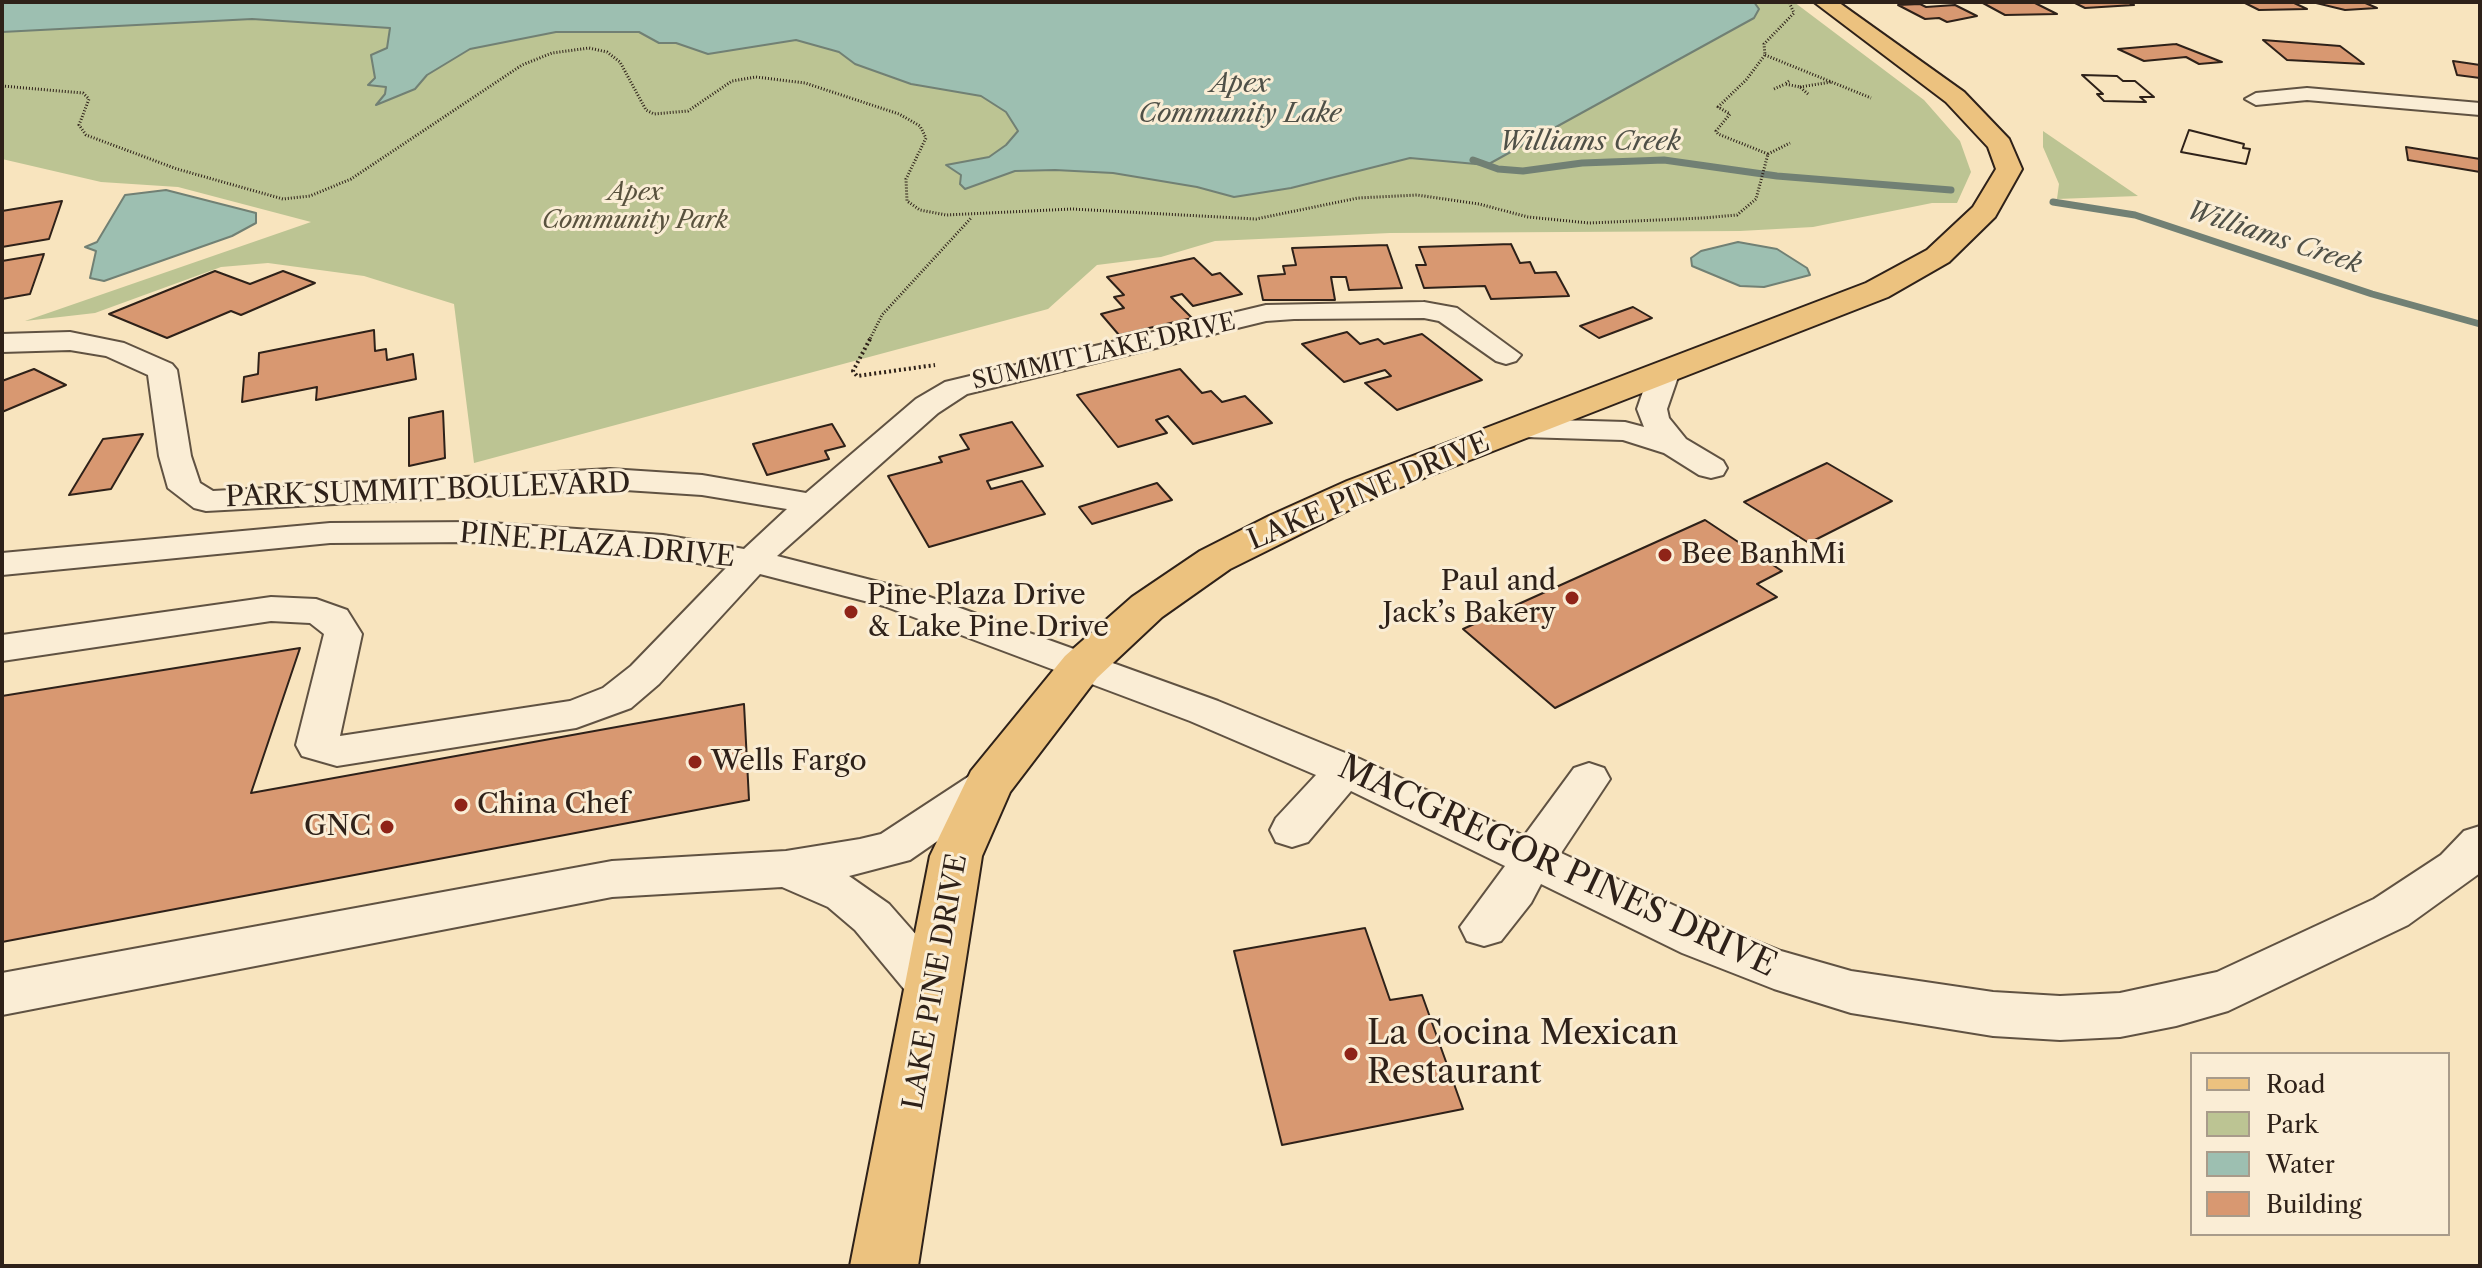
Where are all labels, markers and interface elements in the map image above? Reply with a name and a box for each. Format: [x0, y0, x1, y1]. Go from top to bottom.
water label: Apex Community Lake [1138, 68, 1342, 130]
water label: Williams Creek [1499, 126, 1681, 158]
park label: Apex Community Park [542, 179, 728, 235]
water label: Williams Creek [2183, 195, 2365, 281]
street label: SUMMIT LAKE DRIVE [969, 308, 1239, 396]
street label: LAKE PINE DRIVE [1243, 426, 1495, 558]
street label: PARK SUMMIT BOULEVARD [225, 467, 631, 515]
street label: PINE PLAZA DRIVE [458, 517, 736, 575]
place label: Bee BanhMi [1681, 538, 1846, 572]
marker: Bee BanhMi [1656, 546, 1674, 564]
place label: Paul and Jack’s Bakery [1383, 565, 1556, 631]
place label: Pine Plaza Drive & Lake Pine Drive [867, 579, 1109, 645]
marker: Paul and Jack’s Bakery [1563, 589, 1581, 607]
marker: Pine Plaza Drive & Lake Pine Drive [842, 603, 860, 621]
place label: Wells Fargo [711, 745, 867, 779]
street label: MACGREGOR PINES DRIVE [1332, 747, 1782, 987]
marker: Wells Fargo [686, 753, 704, 771]
place label: China Chef [477, 788, 629, 822]
marker: China Chef [452, 796, 470, 814]
place label: GNC [304, 810, 371, 844]
marker: GNC [378, 818, 396, 836]
street label: LAKE PINE DRIVE [897, 851, 975, 1113]
place label: La Cocina Mexican Restaurant [1367, 1014, 1678, 1094]
marker: La Cocina Mexican Restaurant [1342, 1045, 1360, 1063]
legend [2190, 1052, 2450, 1236]
text: Road [2266, 1070, 2325, 1099]
text: Park [2266, 1110, 2318, 1139]
text: Water [2266, 1150, 2335, 1179]
text: Building [2266, 1190, 2362, 1219]

